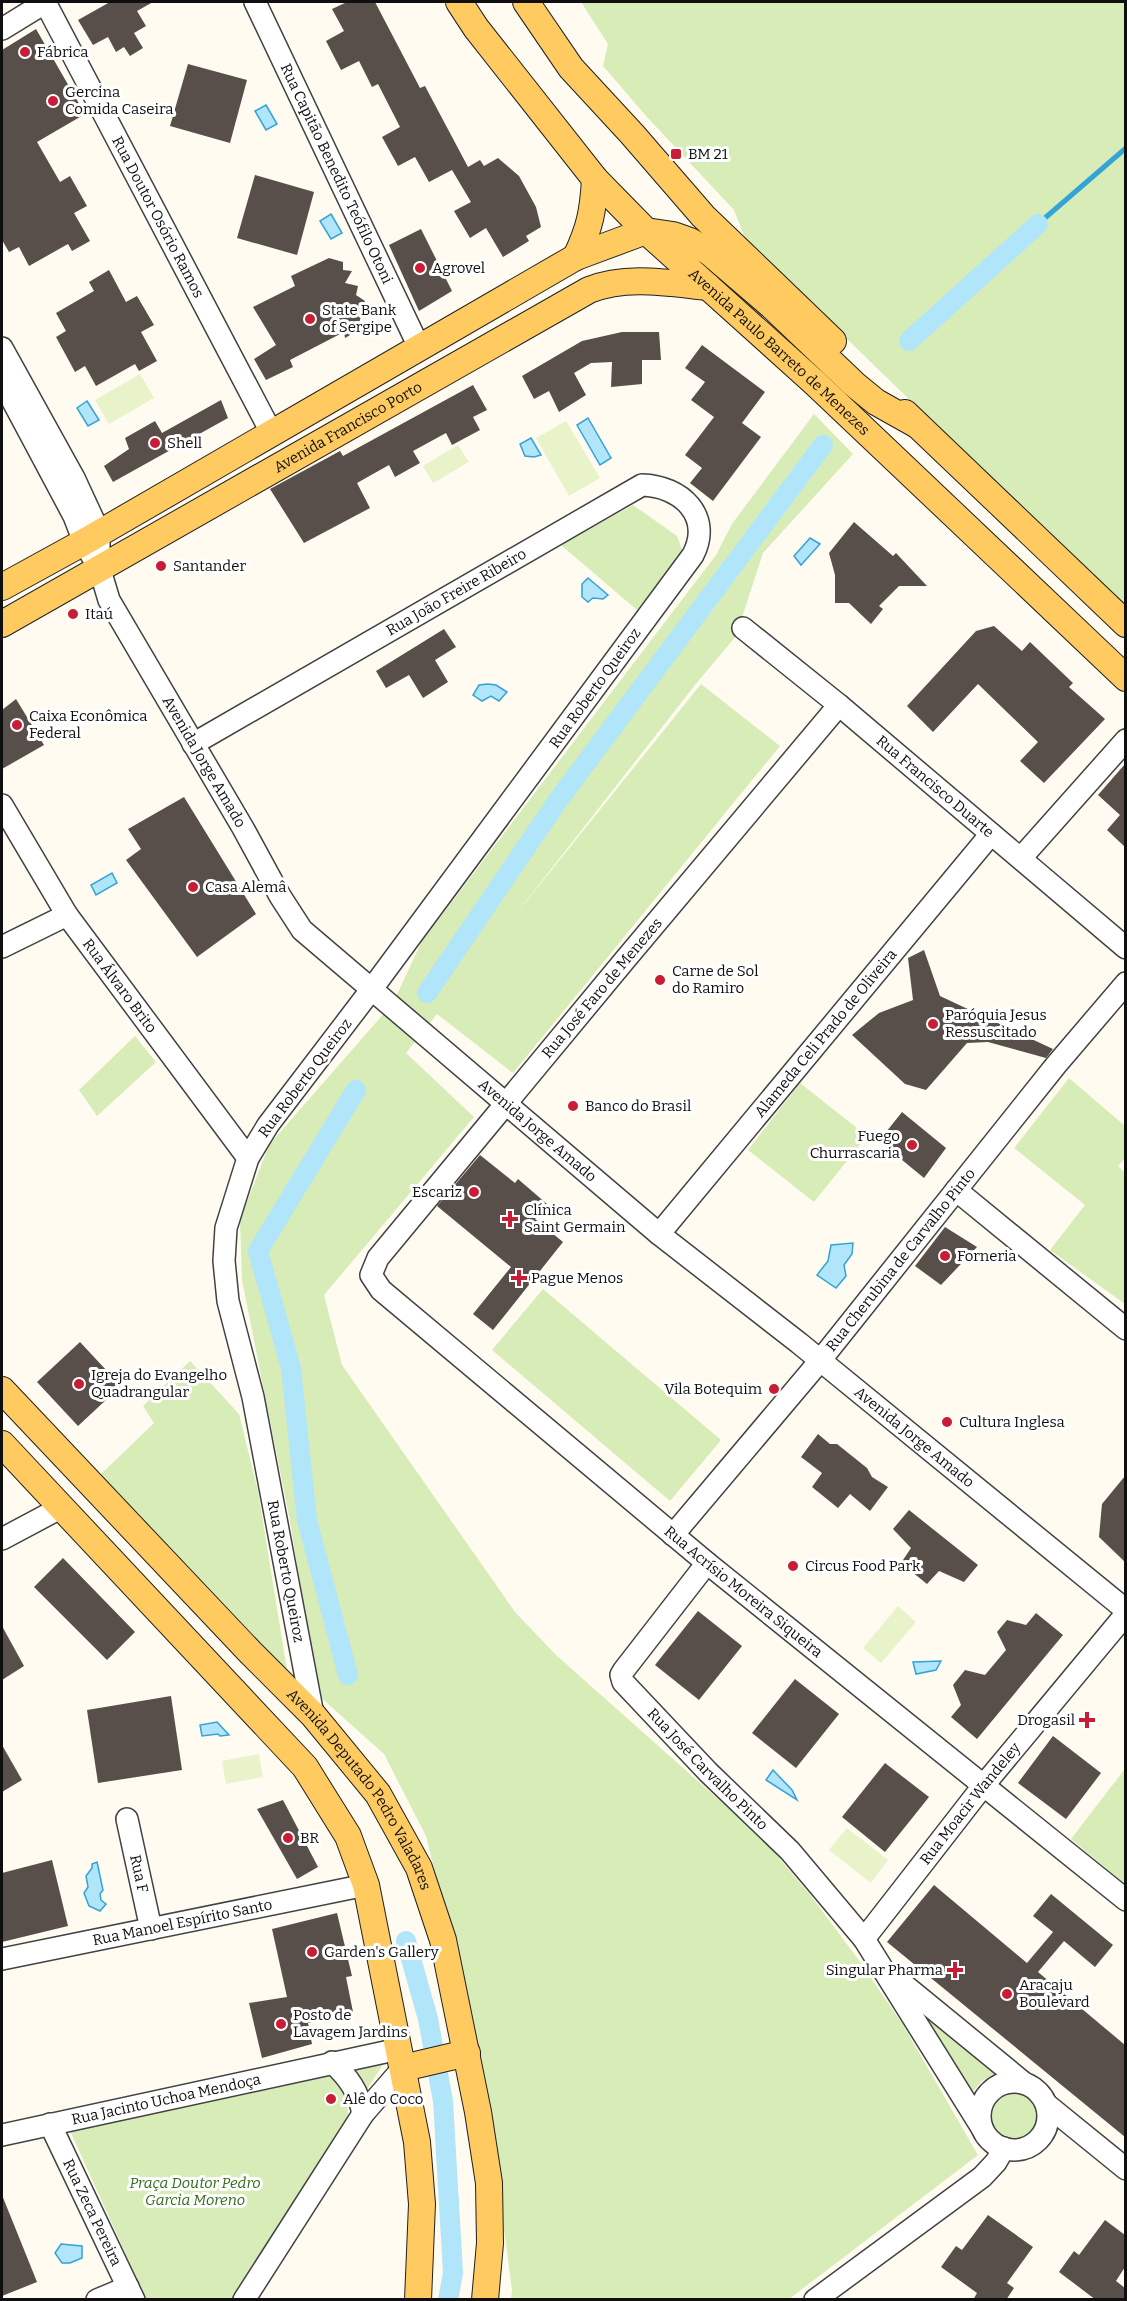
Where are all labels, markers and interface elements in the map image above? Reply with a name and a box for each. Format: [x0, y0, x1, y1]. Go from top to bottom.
place label: Fábrica [37, 43, 88, 61]
marker: Fábrica [18, 45, 32, 59]
street label: Rua Capitão Benedito Teófilo Otoni [277, 61, 397, 287]
place label: Gercina Comida Caseira [65, 83, 173, 118]
marker: Gercina Comida Caseira [46, 94, 60, 108]
street label: Rua Doutor Osório Ramos [108, 133, 208, 301]
place label: BM 21 [688, 145, 728, 163]
marker: BM 21 [669, 147, 683, 161]
place label: Agrovel [432, 259, 485, 277]
marker: Agrovel [413, 261, 427, 275]
street label: Avenida Paulo Barreto de Menezes [685, 265, 873, 439]
place label: State Bank of Sergipe [322, 301, 397, 336]
marker: State Bank of Sergipe [303, 312, 317, 326]
street label: Avenida Francisco Porto [271, 378, 425, 476]
place label: Shell [167, 434, 202, 452]
marker: Shell [148, 436, 162, 450]
street label: Rua João Freire Ribeiro [383, 545, 530, 640]
place label: Santander [173, 557, 246, 575]
marker: Santander [154, 559, 168, 573]
place label: Itaú [85, 605, 113, 623]
marker: Itaú [66, 607, 80, 621]
street label: Rua Roberto Queiroz [545, 624, 645, 752]
street label: Avenida Jorge Amado [158, 693, 250, 831]
place label: Caixa Econômica Federal [29, 707, 148, 742]
marker: Caixa Econômica Federal [10, 718, 24, 732]
street label: Rua Francisco Duarte [873, 731, 998, 841]
place label: Casa Alemâ [205, 878, 286, 896]
marker: Casa Alemâ [186, 880, 200, 894]
street label: Rua José Faro de Menezes [538, 914, 666, 1062]
street label: Rua Álvaro Brito [79, 935, 161, 1036]
street label: Alameda Celi Prado de Oliveira [751, 946, 901, 1121]
place label: Carne de Sol do Ramiro [672, 962, 759, 997]
marker: Carne de Sol do Ramiro [653, 973, 667, 987]
place label: Paróquia Jesus Ressuscitado [945, 1006, 1047, 1041]
street label: Rua Roberto Queiroz [255, 1015, 355, 1141]
marker: Paróquia Jesus Ressuscitado [926, 1017, 940, 1031]
street label: Avenida Jorge Amado [475, 1075, 600, 1186]
place label: Banco do Brasil [585, 1097, 691, 1115]
marker: Banco do Brasil [566, 1099, 580, 1113]
place label: Fuego Churrascaria [810, 1127, 900, 1162]
marker: Fuego Churrascaria [905, 1138, 919, 1152]
street label: Rua Cherubina de Carvalho Pinto [822, 1165, 979, 1355]
place label: Escariz [412, 1183, 462, 1201]
marker: Escariz [467, 1185, 481, 1199]
place label: Clínica Saint Germain [524, 1201, 626, 1236]
marker: Clínica Saint Germain [501, 1210, 519, 1228]
place label: Forneria [957, 1247, 1016, 1265]
marker: Forneria [938, 1249, 952, 1263]
place label: Pague Menos [531, 1269, 623, 1287]
marker: Pague Menos [512, 1271, 526, 1285]
place label: Igreja do Evangelho Quadrangular [91, 1366, 227, 1401]
marker: Igreja do Evangelho Quadrangular [72, 1377, 86, 1391]
place label: Vila Botequim [664, 1380, 763, 1398]
marker: Vila Botequim [767, 1382, 781, 1396]
street label: Avenida Jorge Amado [851, 1383, 978, 1491]
place label: Cultura Inglesa [959, 1413, 1065, 1431]
marker: Cultura Inglesa [940, 1415, 954, 1429]
street label: Rua Roberto Queiroz [264, 1499, 308, 1644]
street label: Rua Acrísio Moreira Siqueira [661, 1522, 826, 1661]
place label: Circus Food Park [805, 1557, 921, 1575]
marker: Circus Food Park [786, 1559, 800, 1573]
street label: Avenida Deputado Pedro Valadares [283, 1685, 435, 1892]
street label: Rua José Carvalho Pinto [644, 1704, 772, 1834]
place label: Drogasil [1017, 1711, 1075, 1729]
marker: Drogasil [1080, 1713, 1094, 1727]
street label: Rua Moacir Wandeley [916, 1739, 1024, 1868]
place label: BR [300, 1829, 319, 1847]
marker: BR [281, 1831, 295, 1845]
street label: Rua F [126, 1853, 152, 1895]
street label: Rua Manoel Espírito Santo [91, 1895, 274, 1949]
place label: Garden's Gallery [324, 1943, 439, 1961]
marker: Garden's Gallery [305, 1945, 319, 1959]
place label: Singular Pharma [826, 1961, 943, 1979]
marker: Singular Pharma [948, 1963, 962, 1977]
place label: Aracaju Boulevard [1019, 1976, 1090, 2011]
marker: Aracaju Boulevard [1000, 1987, 1014, 2001]
place label: Posto de Lavagem Jardins [293, 2006, 408, 2041]
marker: Posto de Lavagem Jardins [274, 2017, 288, 2031]
street label: Rua Jacinto Uchoa Mendoça [70, 2070, 262, 2129]
place label: Alê do Coco [343, 2090, 423, 2108]
marker: Alê do Coco [324, 2092, 338, 2106]
street label: Rua Zeca Pereira [59, 2156, 125, 2269]
park label: Praça Doutor Pedro Garcia Moreno [129, 2174, 261, 2209]

